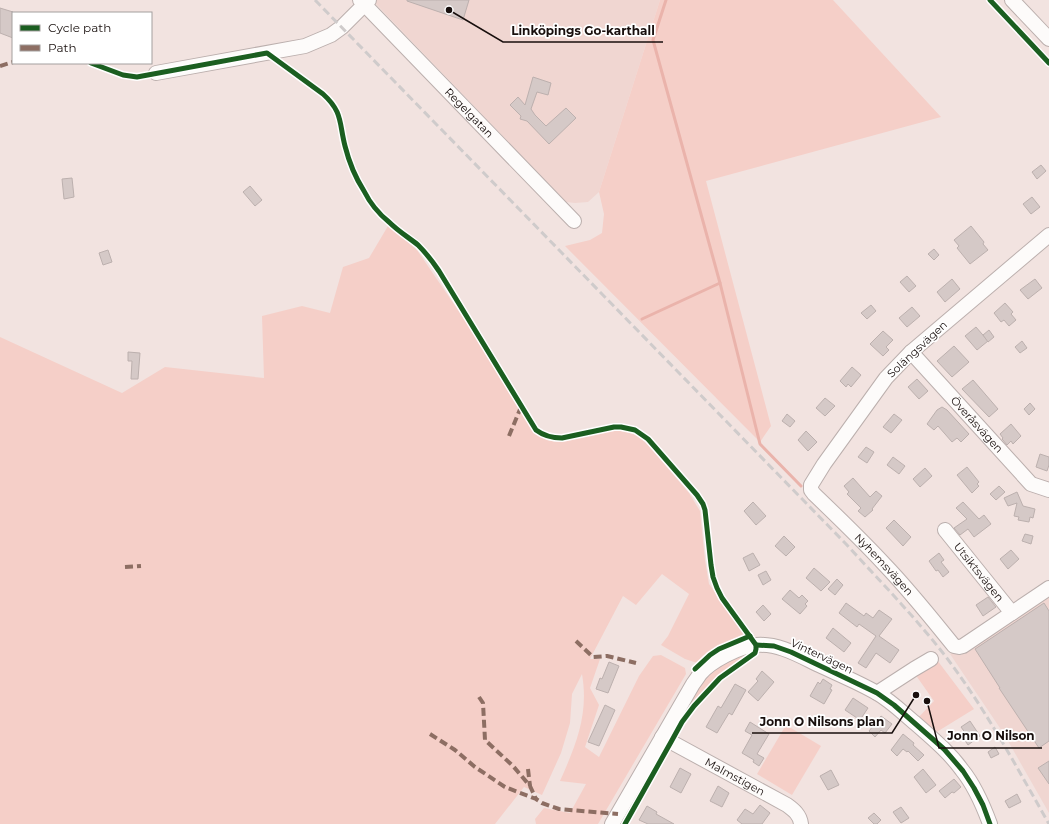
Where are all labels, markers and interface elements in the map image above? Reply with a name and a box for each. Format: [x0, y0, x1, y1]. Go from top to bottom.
legend [12, 12, 152, 64]
callout: Linköpings Go-karthall [503, 18, 663, 42]
text: Cycle path [48, 20, 111, 35]
text: Linköpings Go-karthall [511, 23, 655, 38]
text: Path [48, 40, 77, 55]
street label: Regelgatan [442, 85, 497, 141]
street label: Solängsvägen [884, 318, 950, 380]
street label: Överåsvägen [948, 393, 1006, 456]
street label: Nyhemsvägen [852, 530, 916, 598]
street label: Utsiktsvägen [951, 540, 1007, 604]
street label: Vintervägen [789, 635, 855, 677]
callout: Jonn O Nilsons plan [752, 709, 892, 733]
text: Jonn O Nilsons plan [759, 714, 884, 729]
callout: Jonn O Nilson [939, 724, 1042, 748]
text: Jonn O Nilson [946, 728, 1035, 743]
street label: Malmstigen [703, 755, 767, 799]

